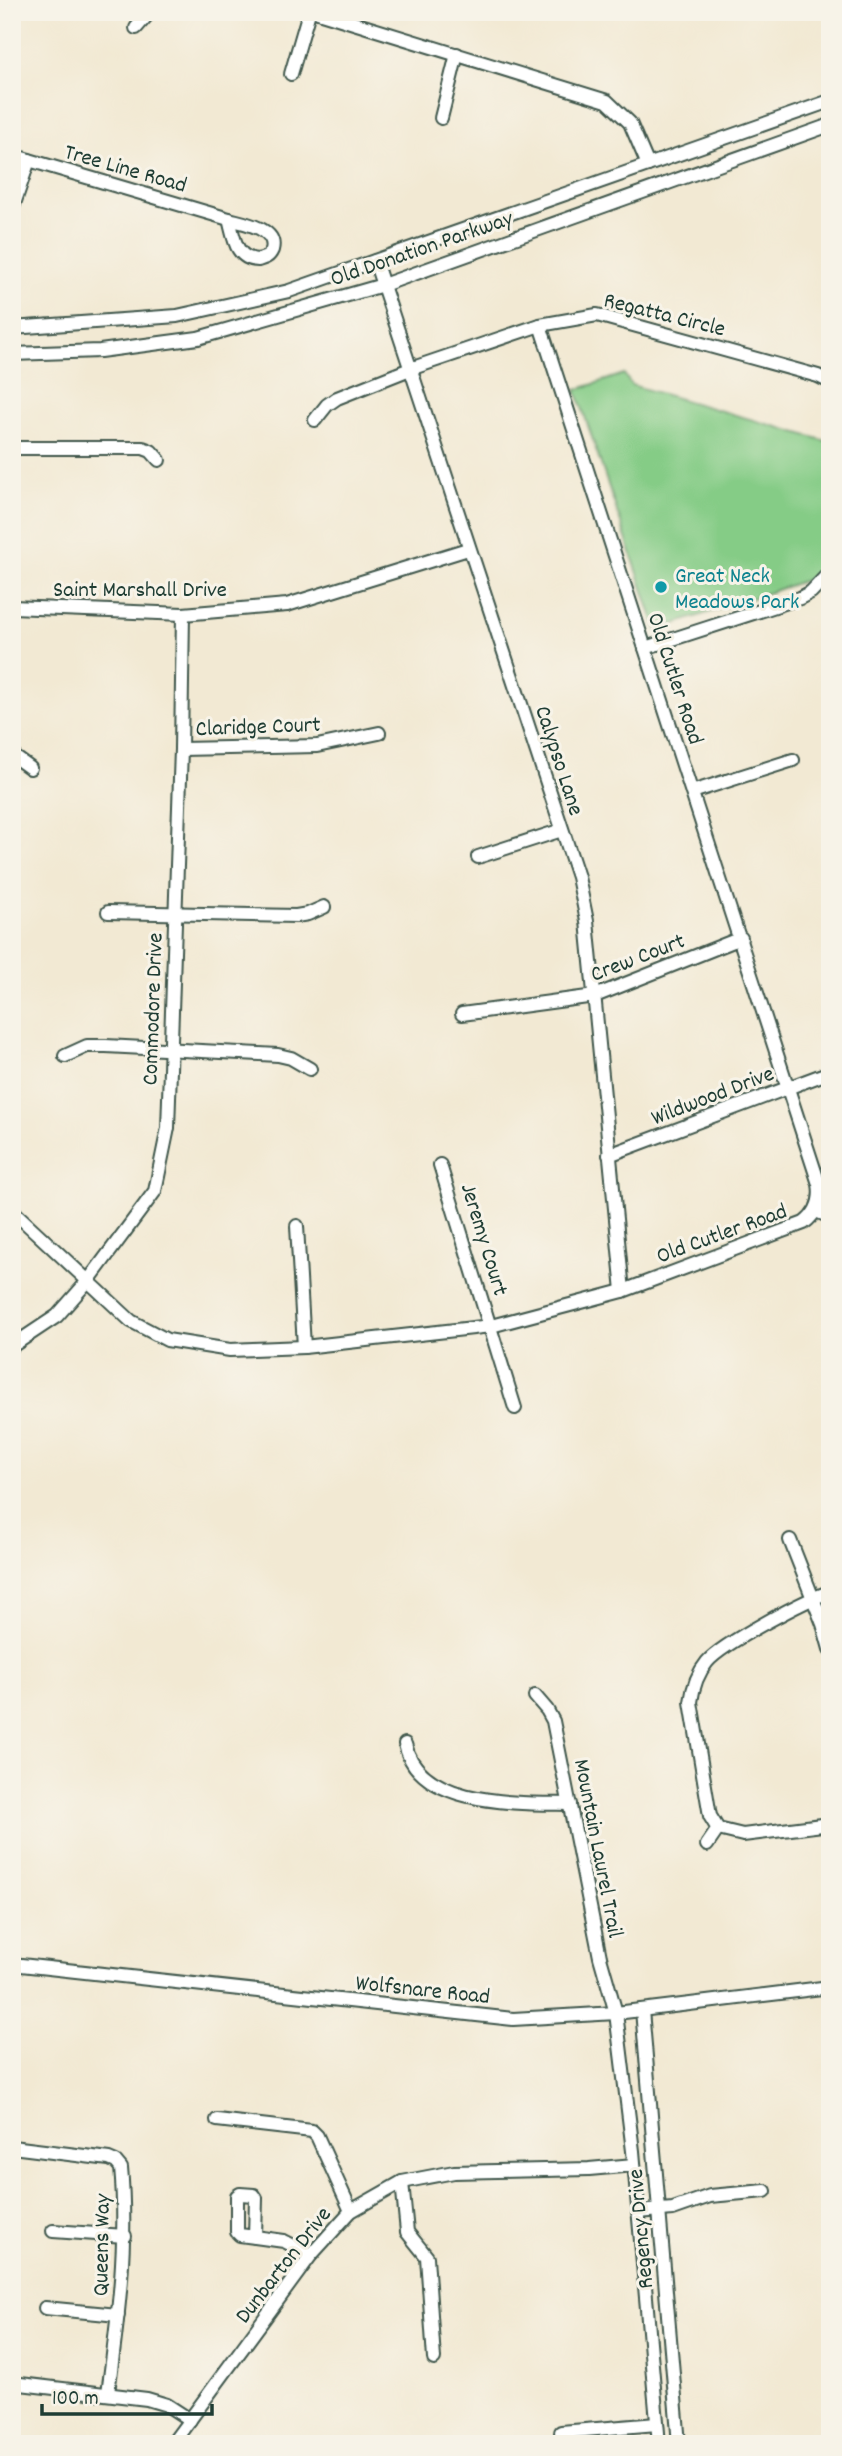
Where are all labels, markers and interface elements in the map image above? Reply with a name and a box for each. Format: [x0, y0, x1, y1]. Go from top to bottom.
street label: Tree Line Road [60, 137, 190, 204]
street label: Old Donation Parkway [326, 203, 519, 297]
street label: Regatta Circle [600, 285, 728, 347]
place label: Great Neck Meadows Park [675, 561, 799, 620]
street label: Saint Marshall Drive [53, 575, 227, 608]
marker: Great Neck Meadows Park [653, 579, 669, 595]
street label: Old Cutler Road [637, 609, 711, 749]
street label: Calypso Lane [524, 702, 591, 820]
street label: Claridge Court [195, 710, 321, 747]
street label: Crew Court [586, 926, 690, 992]
street label: Commodore Drive [135, 932, 174, 1086]
street label: Wildwood Drive [647, 1059, 780, 1136]
street label: Jeremy Court [450, 1180, 515, 1300]
street label: Old Cutler Road [652, 1196, 792, 1274]
street label: Mountain Laurel Trail [563, 1757, 630, 1941]
street label: Wolfsnare Road [354, 1968, 492, 2015]
street label: Regency Drive [621, 2167, 664, 2290]
street label: Queens Way [86, 2193, 121, 2297]
street label: Dunbarton Drive [228, 2201, 341, 2332]
scale bar [42, 2372, 212, 2416]
text: 100 m [52, 2385, 99, 2415]

